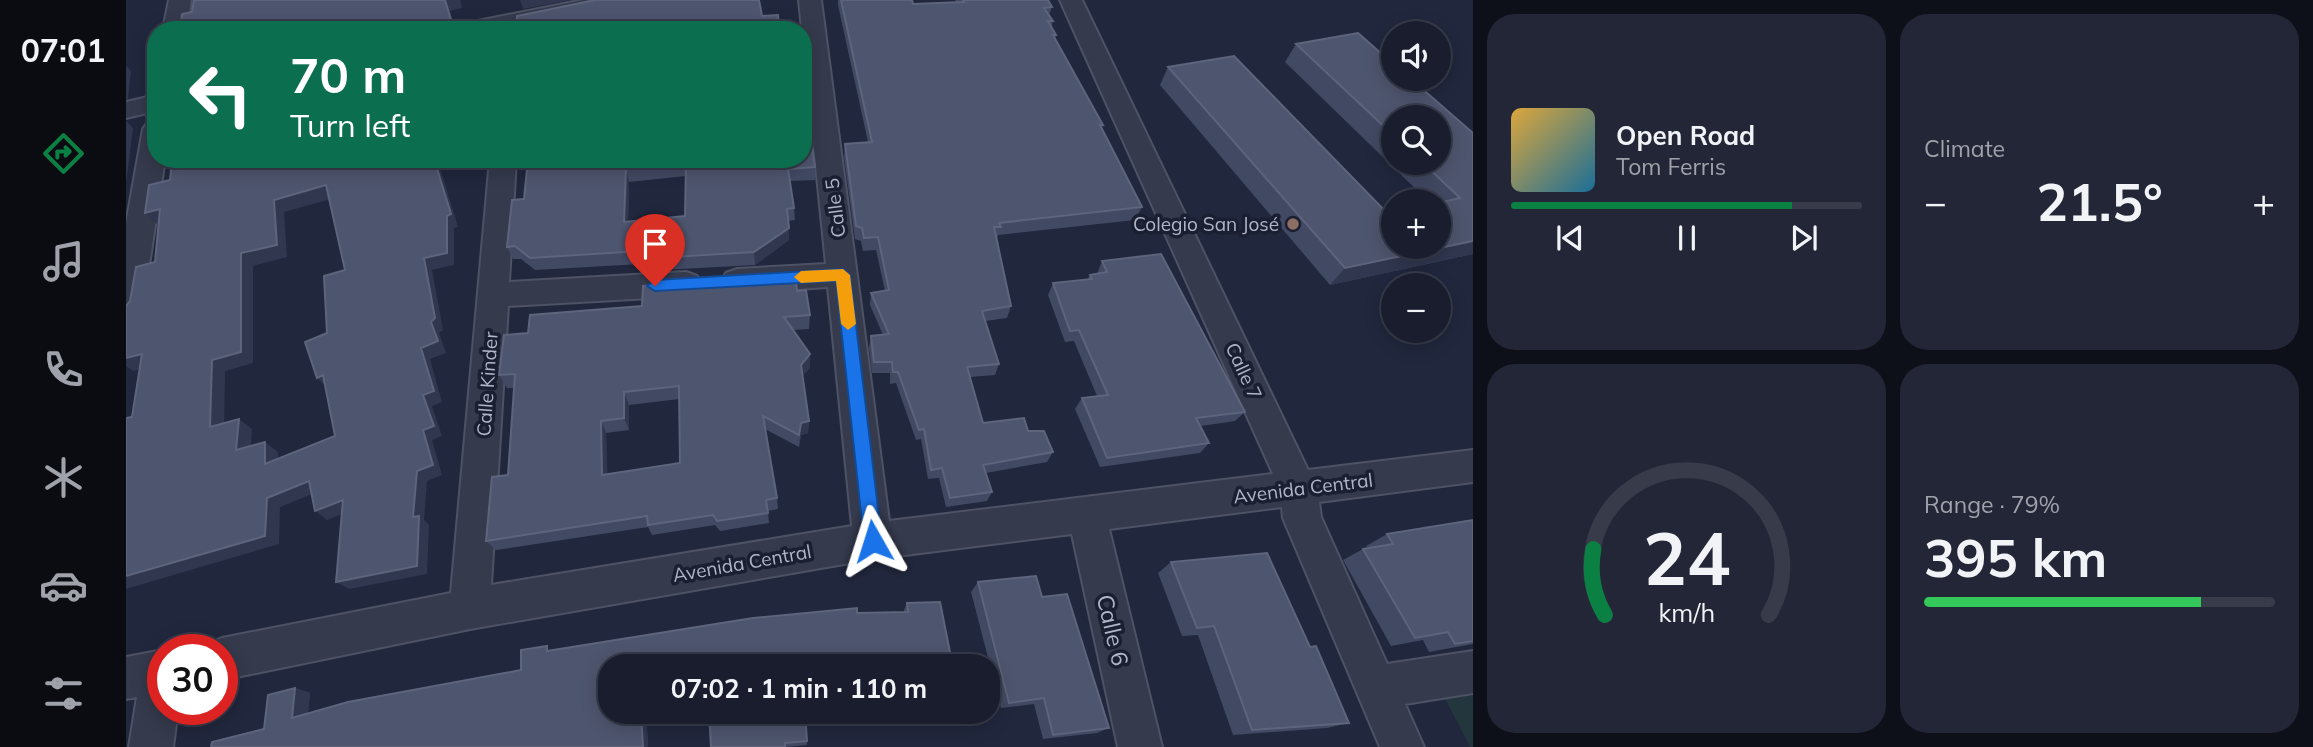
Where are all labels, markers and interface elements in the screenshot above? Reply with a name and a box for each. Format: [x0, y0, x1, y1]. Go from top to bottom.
map controls [1381, 21, 1451, 343]
button: sound [1381, 21, 1451, 91]
text: 07:01 [21, 30, 105, 70]
text: 70 m [290, 44, 406, 105]
icon: left [175, 49, 266, 140]
text: Turn left [290, 105, 410, 145]
button: search [1381, 105, 1451, 175]
text: Open Road [1616, 119, 1755, 152]
icon: directions [39, 129, 88, 178]
text: Climate [1924, 134, 2005, 163]
text: Tom Ferris [1616, 152, 1726, 181]
text: 21.5° [2036, 169, 2163, 234]
street label: Calle 5 [819, 177, 851, 239]
text: − [1924, 178, 1947, 226]
text: + [2252, 178, 2275, 226]
button: + [1381, 189, 1451, 259]
place label: Colegio San José [1133, 212, 1279, 236]
pin [625, 214, 685, 286]
marker: Colegio San José [1285, 216, 1301, 232]
icon: previous [1551, 219, 1589, 257]
icon: pause [1668, 219, 1706, 257]
icon: next [1785, 219, 1823, 257]
icon: arrive [636, 225, 674, 263]
icon: music [39, 237, 88, 286]
button: − [1381, 273, 1451, 343]
street label: Calle Kinder [471, 331, 503, 437]
street label: Calle 7 [1220, 339, 1268, 403]
icon: phone [39, 345, 88, 394]
icon: climate [39, 453, 88, 502]
street label: Avenida Central [1232, 468, 1374, 508]
text: Range · 79% [1924, 490, 2060, 519]
position arrow [836, 504, 910, 578]
text: 24 [1643, 512, 1730, 603]
text: 395 km [1924, 525, 2107, 590]
street label: Avenida Central [671, 539, 813, 587]
icon: car [39, 561, 88, 610]
street label: Calle 6 [1091, 591, 1135, 669]
text: km/h [1658, 596, 1715, 627]
speed limit sign: 30 [147, 634, 238, 725]
icon: filters [39, 669, 88, 718]
text: 07:02 · 1 min · 110 m [671, 672, 927, 705]

